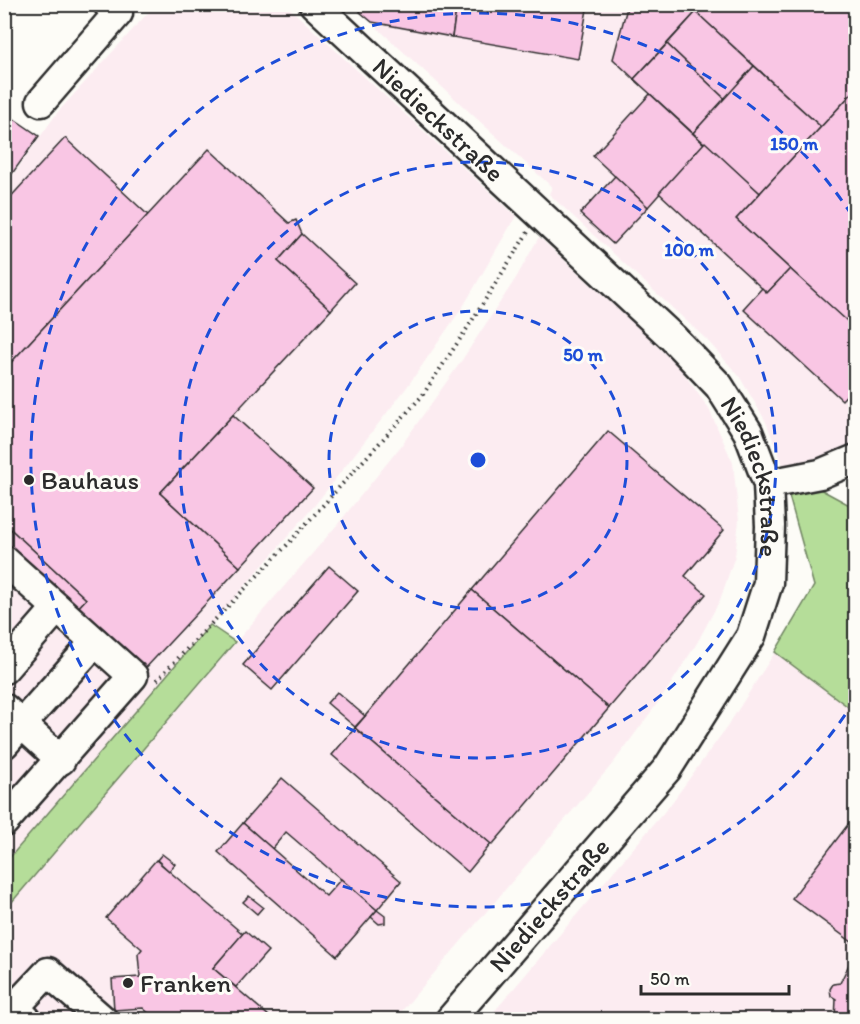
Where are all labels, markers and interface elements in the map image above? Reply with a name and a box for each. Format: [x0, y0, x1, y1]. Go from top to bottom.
street label: Niedieckstraße [366, 51, 511, 189]
text: 150 m [770, 133, 819, 155]
text: 100 m [664, 239, 715, 261]
text: 50 m [563, 344, 604, 366]
street label: Niedieckstraße [714, 390, 786, 558]
centre of rings [468, 450, 488, 470]
place label: Bauhaus [41, 464, 139, 496]
marker: Bauhaus [22, 473, 36, 487]
street label: Niedieckstraße [482, 831, 616, 979]
scale bar [641, 958, 790, 996]
place label: Franken [140, 967, 232, 999]
text: 50 m [650, 968, 690, 990]
marker: Franken [121, 976, 135, 990]

